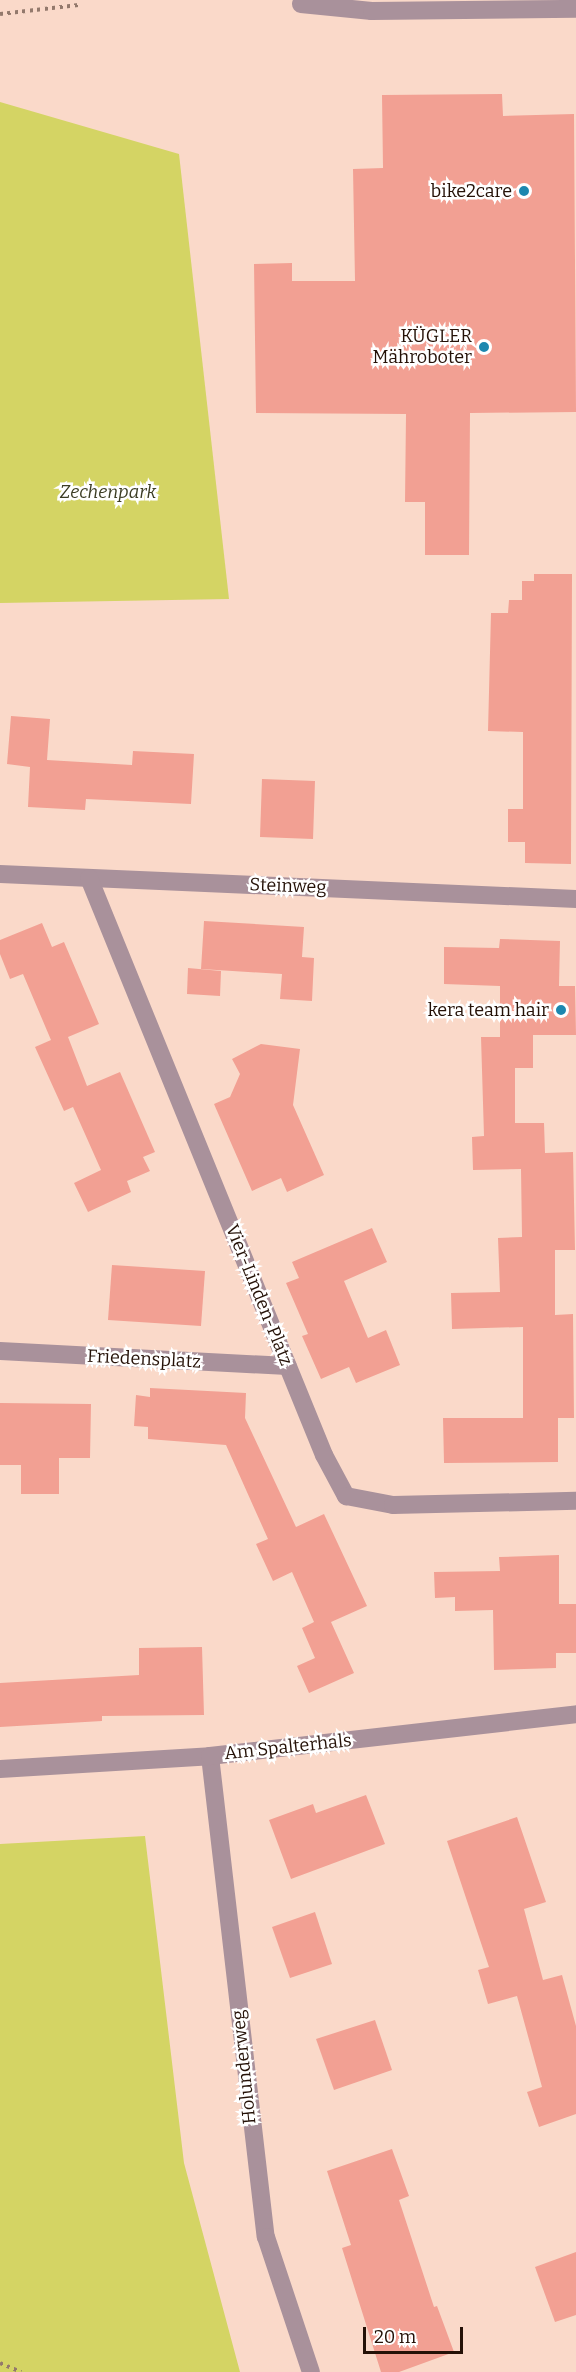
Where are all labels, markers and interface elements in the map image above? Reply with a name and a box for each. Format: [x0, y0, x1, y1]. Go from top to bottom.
place label: bike2care [431, 180, 512, 202]
marker: bike2care [517, 184, 531, 198]
place label: KÜGLER Mähroboter [372, 326, 472, 368]
marker: KÜGLER Mähroboter [477, 340, 491, 354]
park label: Zechenpark [60, 481, 156, 503]
street label: Steinweg [249, 874, 327, 898]
place label: kera team hair [428, 999, 549, 1021]
marker: kera team hair [554, 1003, 568, 1017]
street label: Vier-Linden-Platz [221, 1221, 297, 1369]
street label: Friedensplatz [87, 1345, 201, 1373]
street label: Am Spalterhals [223, 1730, 353, 1764]
street label: Holunderweg [227, 2009, 261, 2125]
scale bar [366, 2315, 466, 2353]
text: 20 m [374, 2326, 416, 2348]

